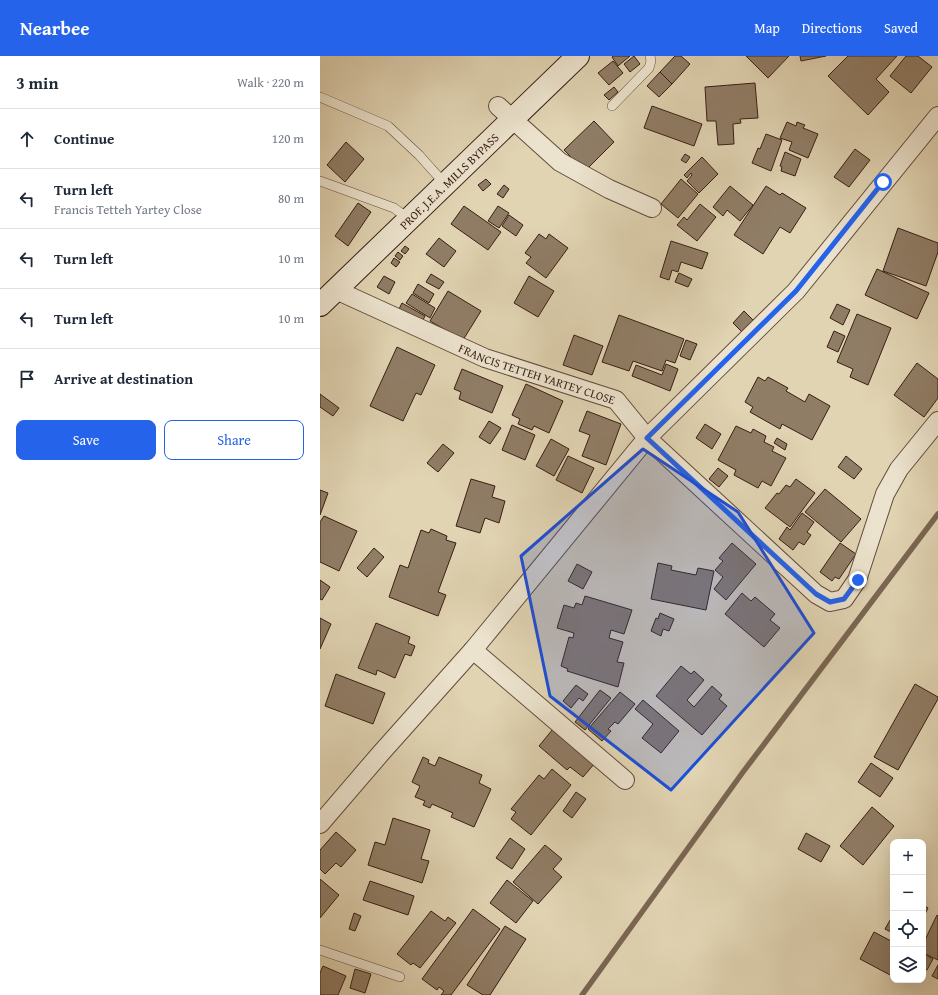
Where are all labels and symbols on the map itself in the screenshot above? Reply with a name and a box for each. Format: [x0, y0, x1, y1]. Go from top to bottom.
street label: PROF. J.E.A. MILLS BYPASS [395, 129, 502, 233]
route start [874, 173, 892, 191]
street label: FRANCIS TETTEH YARTEY CLOSE [456, 339, 617, 408]
route end [849, 571, 867, 589]

